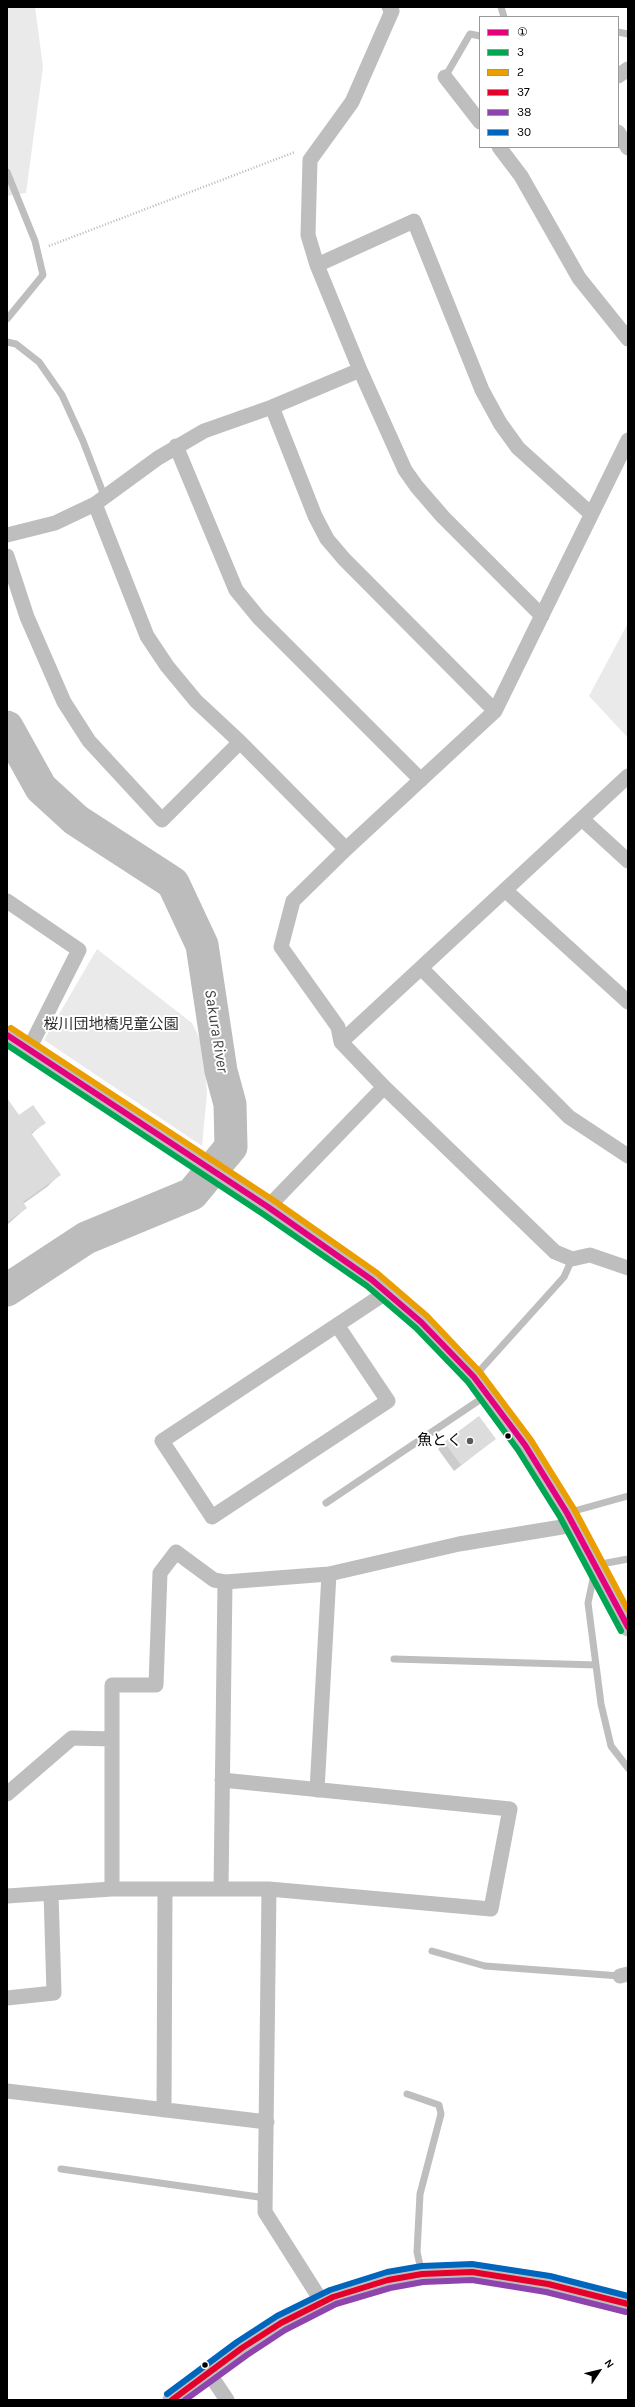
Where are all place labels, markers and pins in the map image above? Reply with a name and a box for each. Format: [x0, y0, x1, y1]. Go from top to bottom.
unlabelled marker [503, 1431, 513, 1441]
place label: 魚とく [417, 1432, 462, 1450]
marker: 魚とく [465, 1436, 475, 1446]
unlabelled marker [200, 2360, 210, 2370]

